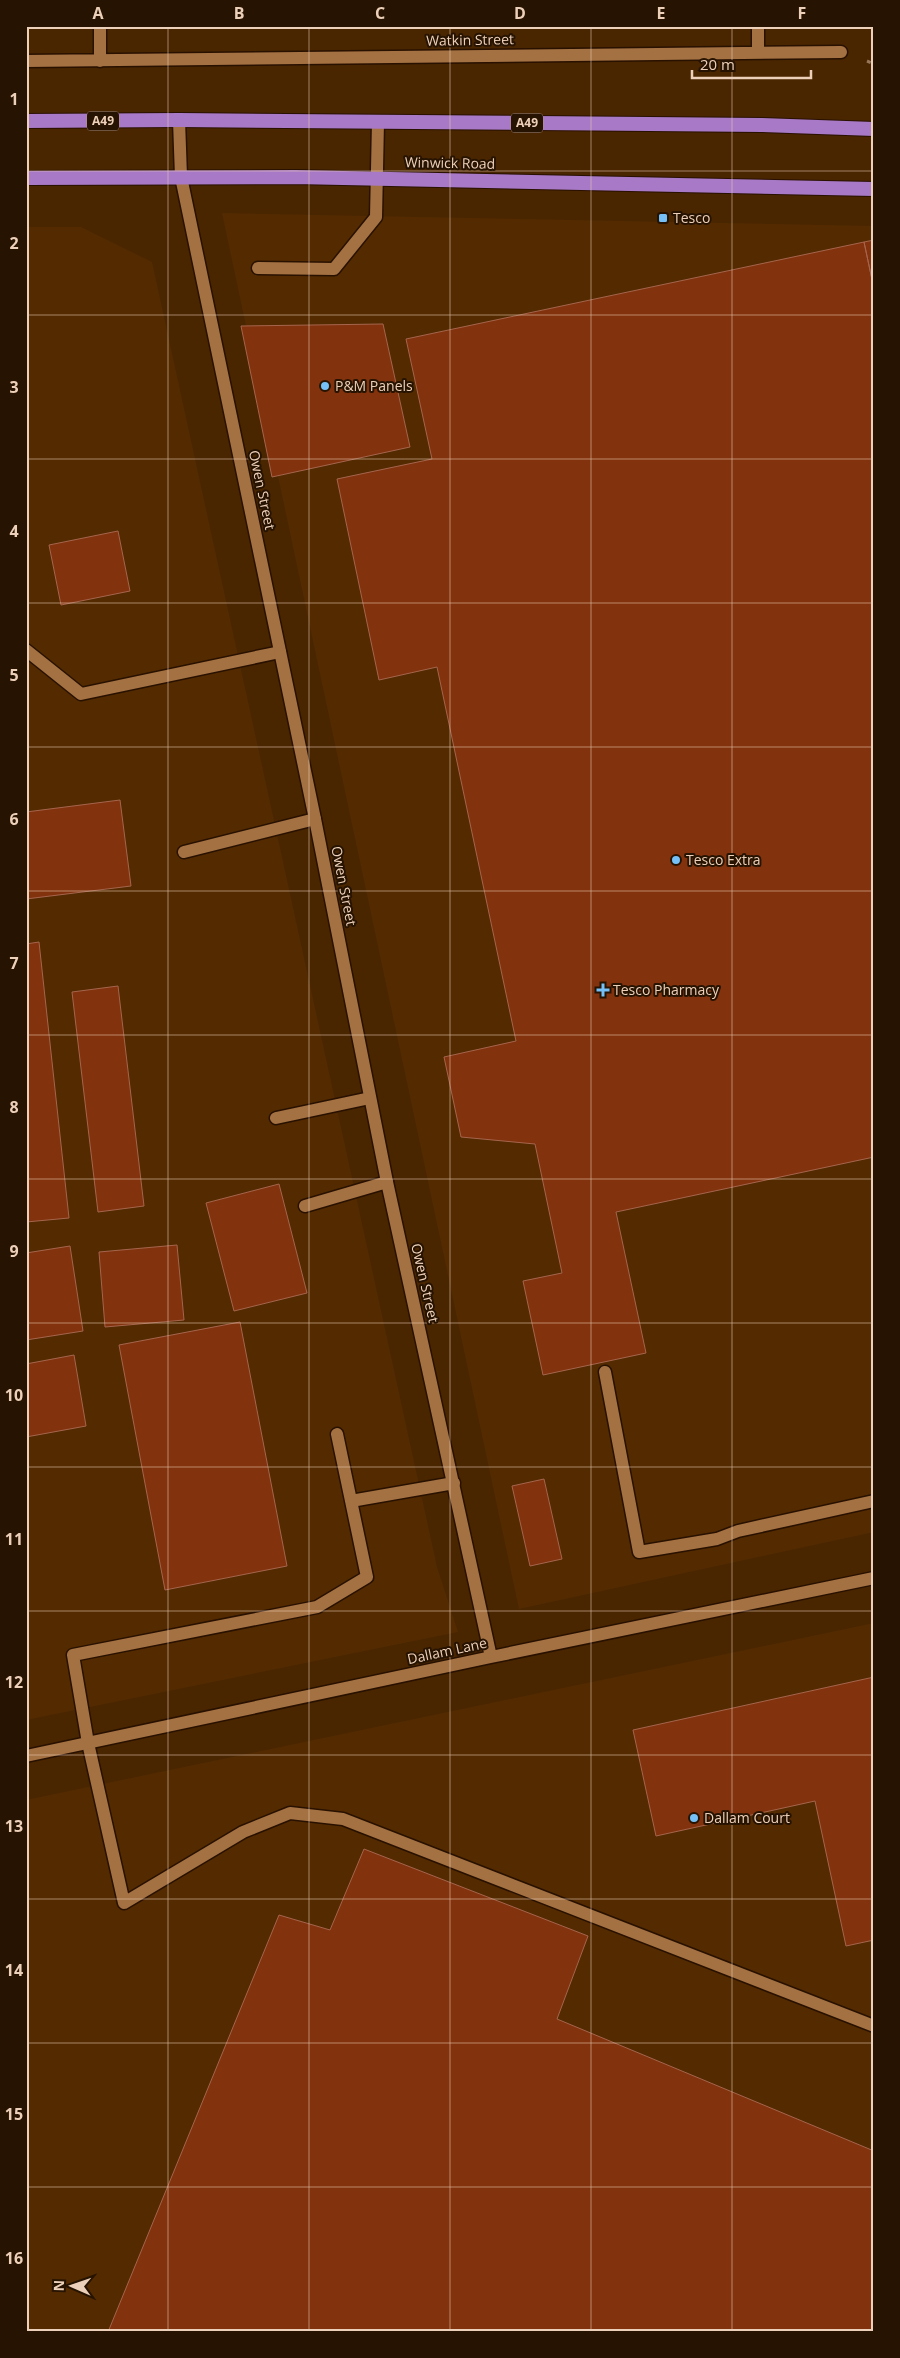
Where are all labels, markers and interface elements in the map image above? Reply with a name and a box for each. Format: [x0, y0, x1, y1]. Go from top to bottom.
text: A [92, 2, 104, 24]
text: B [234, 2, 244, 24]
text: C [375, 2, 385, 24]
text: D [514, 2, 526, 24]
text: E [657, 2, 666, 24]
text: F [798, 2, 806, 24]
street label: Watkin Street [426, 29, 514, 50]
scale bar [692, 48, 811, 80]
text: 20 m [700, 54, 735, 74]
text: 1 [9, 88, 19, 110]
road number: A49 [87, 112, 119, 130]
road number: A49 [511, 114, 543, 132]
street label: Winwick Road [405, 152, 495, 173]
place label: Tesco [673, 208, 710, 227]
marker: Tesco [657, 212, 669, 224]
text: 2 [9, 232, 19, 254]
text: 3 [9, 376, 19, 398]
place label: P&M Panels [335, 376, 413, 395]
marker: P&M Panels [319, 380, 331, 392]
street label: Owen Street [245, 448, 280, 531]
text: 4 [9, 520, 19, 542]
text: 5 [9, 664, 19, 686]
text: 6 [9, 808, 19, 830]
street label: Owen Street [327, 844, 362, 927]
place label: Tesco Extra [686, 850, 761, 869]
marker: Tesco Extra [670, 854, 682, 866]
text: 7 [9, 952, 19, 974]
place label: Tesco Pharmacy [613, 980, 720, 999]
marker: Tesco Pharmacy [597, 984, 609, 996]
text: 8 [9, 1096, 19, 1118]
text: 9 [9, 1240, 19, 1262]
street label: Owen Street [407, 1241, 444, 1324]
text: 10 [5, 1384, 23, 1406]
text: 11 [5, 1528, 23, 1550]
street label: Dallam Lane [405, 1633, 489, 1668]
text: 12 [5, 1671, 23, 1693]
place label: Dallam Court [704, 1808, 790, 1827]
marker: Dallam Court [688, 1812, 700, 1824]
text: 13 [5, 1815, 23, 1837]
text: 14 [5, 1959, 23, 1981]
text: 15 [5, 2103, 23, 2125]
text: 16 [5, 2247, 23, 2269]
north arrow [48, 2260, 98, 2310]
text: N [49, 2280, 68, 2292]

